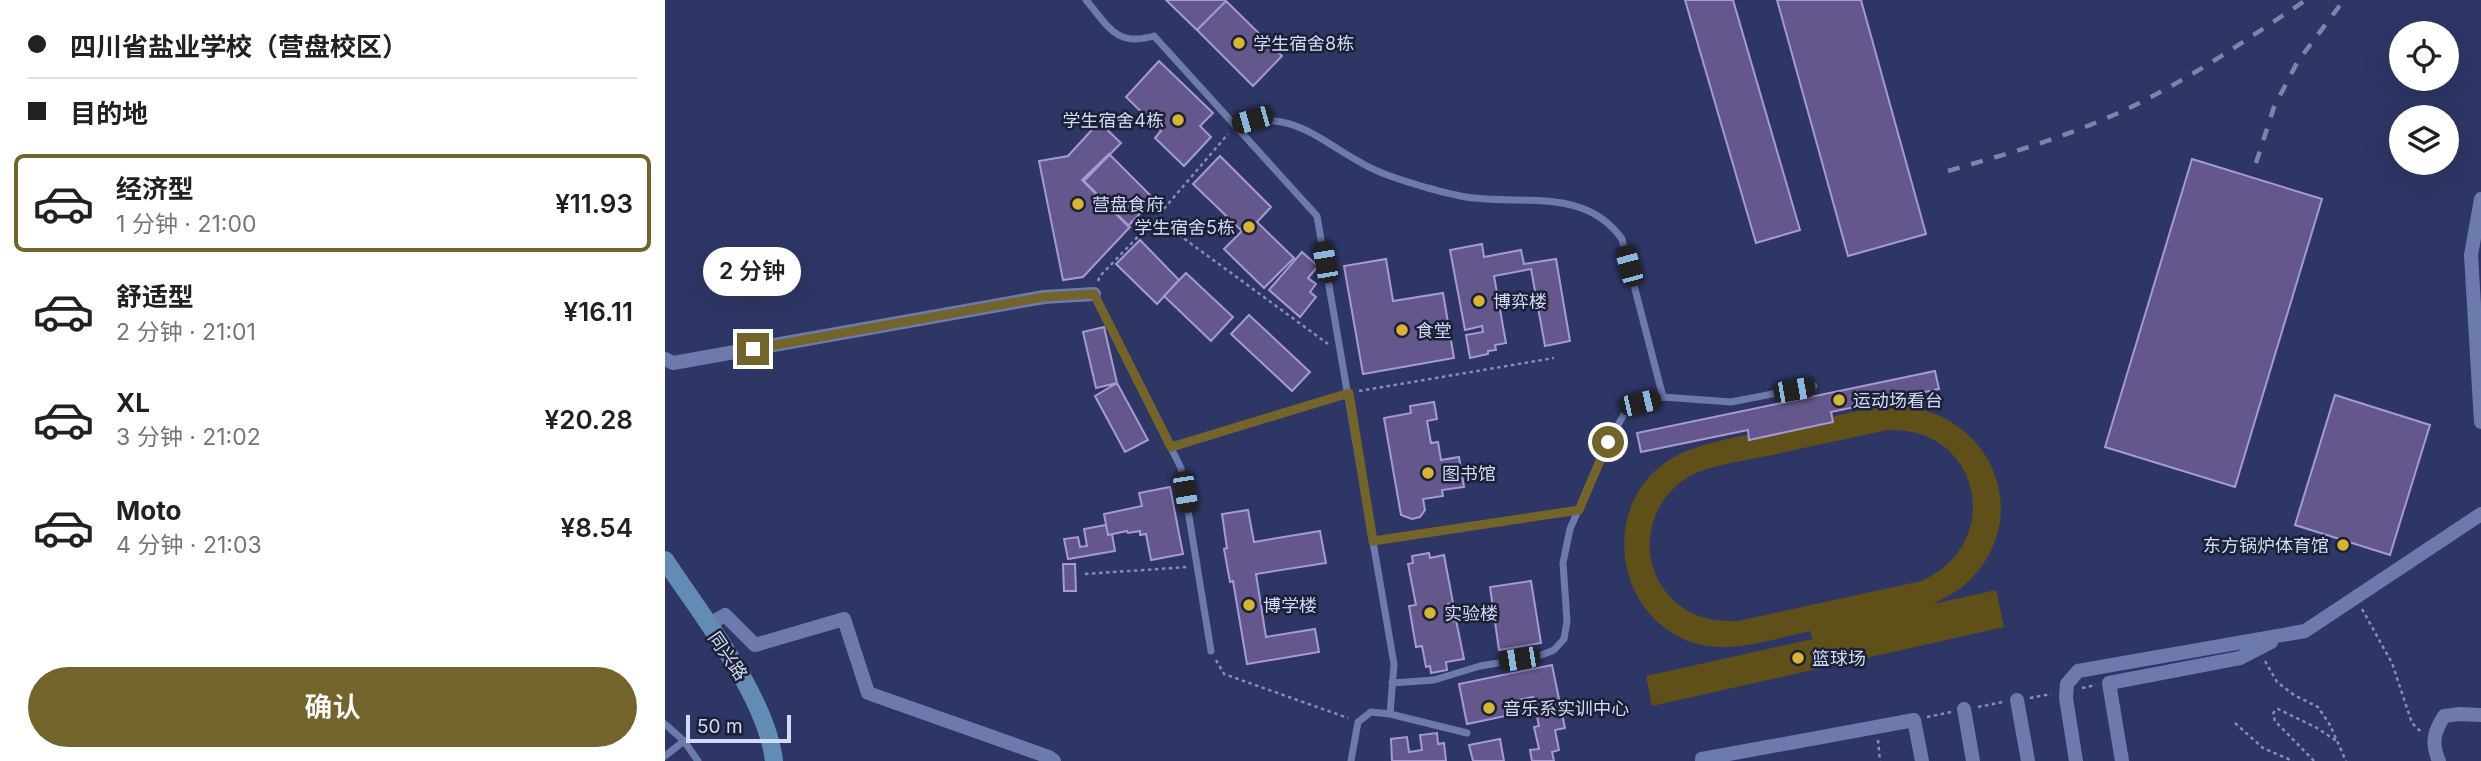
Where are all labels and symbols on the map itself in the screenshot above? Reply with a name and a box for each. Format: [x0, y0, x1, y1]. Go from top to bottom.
place label: 学生宿舍8栋 [1253, 33, 1354, 54]
marker: 学生宿舍8栋 [1231, 35, 1247, 51]
car [1229, 104, 1276, 136]
place label: 学生宿舍4栋 [1062, 110, 1164, 131]
marker: 学生宿舍4栋 [1170, 112, 1186, 128]
place label: 营盘食府 [1092, 194, 1164, 215]
marker: 营盘食府 [1070, 196, 1086, 212]
place label: 学生宿舍5栋 [1134, 217, 1235, 238]
marker: 学生宿舍5栋 [1241, 219, 1257, 235]
car [1312, 239, 1339, 285]
car [1614, 243, 1645, 289]
callout: 2 分钟 [704, 247, 802, 296]
place label: 博弈楼 [1493, 291, 1547, 312]
marker: 博弈楼 [1471, 293, 1487, 309]
place label: 食堂 [1416, 320, 1452, 341]
marker: 食堂 [1394, 322, 1410, 338]
route end [737, 333, 769, 365]
car [1772, 376, 1817, 404]
car [1618, 388, 1663, 418]
place label: 运动场看台 [1853, 390, 1943, 411]
marker: 运动场看台 [1831, 392, 1847, 408]
route start [1592, 426, 1624, 458]
place label: 图书馆 [1442, 463, 1496, 484]
marker: 图书馆 [1420, 465, 1436, 481]
car [1172, 470, 1199, 514]
place label: 东方锅炉体育馆 [2203, 535, 2329, 556]
marker: 东方锅炉体育馆 [2335, 537, 2351, 553]
place label: 博学楼 [1263, 595, 1317, 616]
marker: 博学楼 [1241, 597, 1257, 613]
place label: 实验楼 [1444, 603, 1498, 624]
marker: 实验楼 [1422, 605, 1438, 621]
street label: 同兴路 [704, 628, 752, 684]
car [1497, 645, 1542, 673]
place label: 篮球场 [1812, 648, 1866, 669]
marker: 篮球场 [1790, 650, 1806, 666]
place label: 音乐系实训中心 [1503, 698, 1629, 719]
marker: 音乐系实训中心 [1481, 700, 1497, 716]
scale bar [686, 712, 791, 744]

